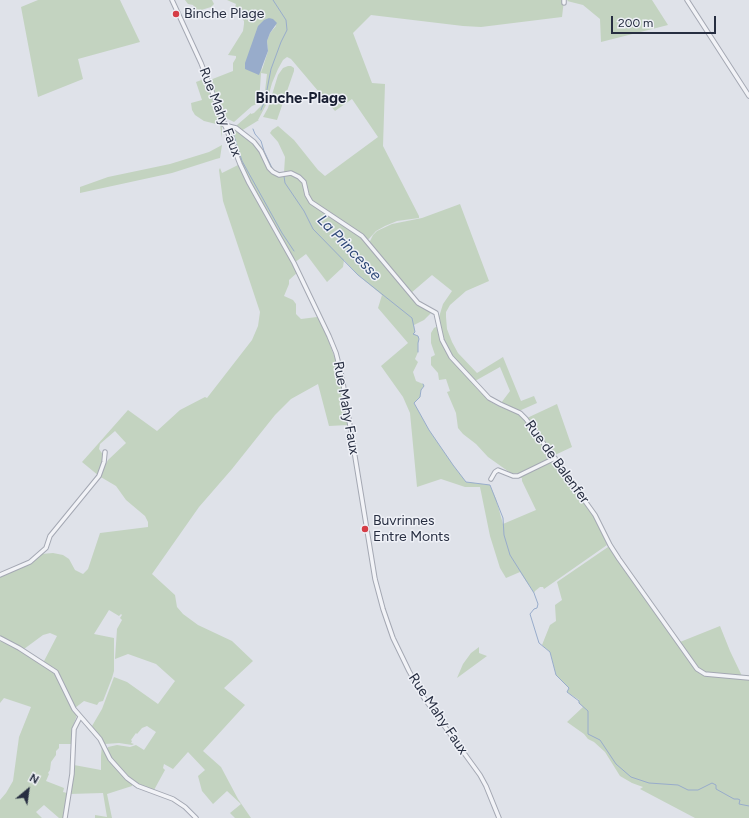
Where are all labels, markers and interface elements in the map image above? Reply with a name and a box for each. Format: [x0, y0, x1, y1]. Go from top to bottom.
place label: Binche Plage [184, 6, 264, 22]
scale bar [613, 8, 718, 34]
marker: Binche Plage [171, 9, 181, 19]
text: 200 m [618, 16, 653, 30]
street label: Rue Mahy Faux [195, 65, 245, 159]
district label: Binche-Plage [256, 90, 346, 108]
water label: La Princesse [313, 211, 385, 285]
street label: Rue Mahy Faux [330, 360, 362, 456]
street label: Rue de Balenfer [521, 417, 593, 507]
place label: Buvrinnes Entre Monts [373, 513, 450, 546]
marker: Buvrinnes Entre Monts [360, 524, 370, 534]
street label: Rue Mahy Faux [405, 670, 471, 758]
north arrow [8, 770, 48, 810]
text: N [27, 771, 41, 787]

